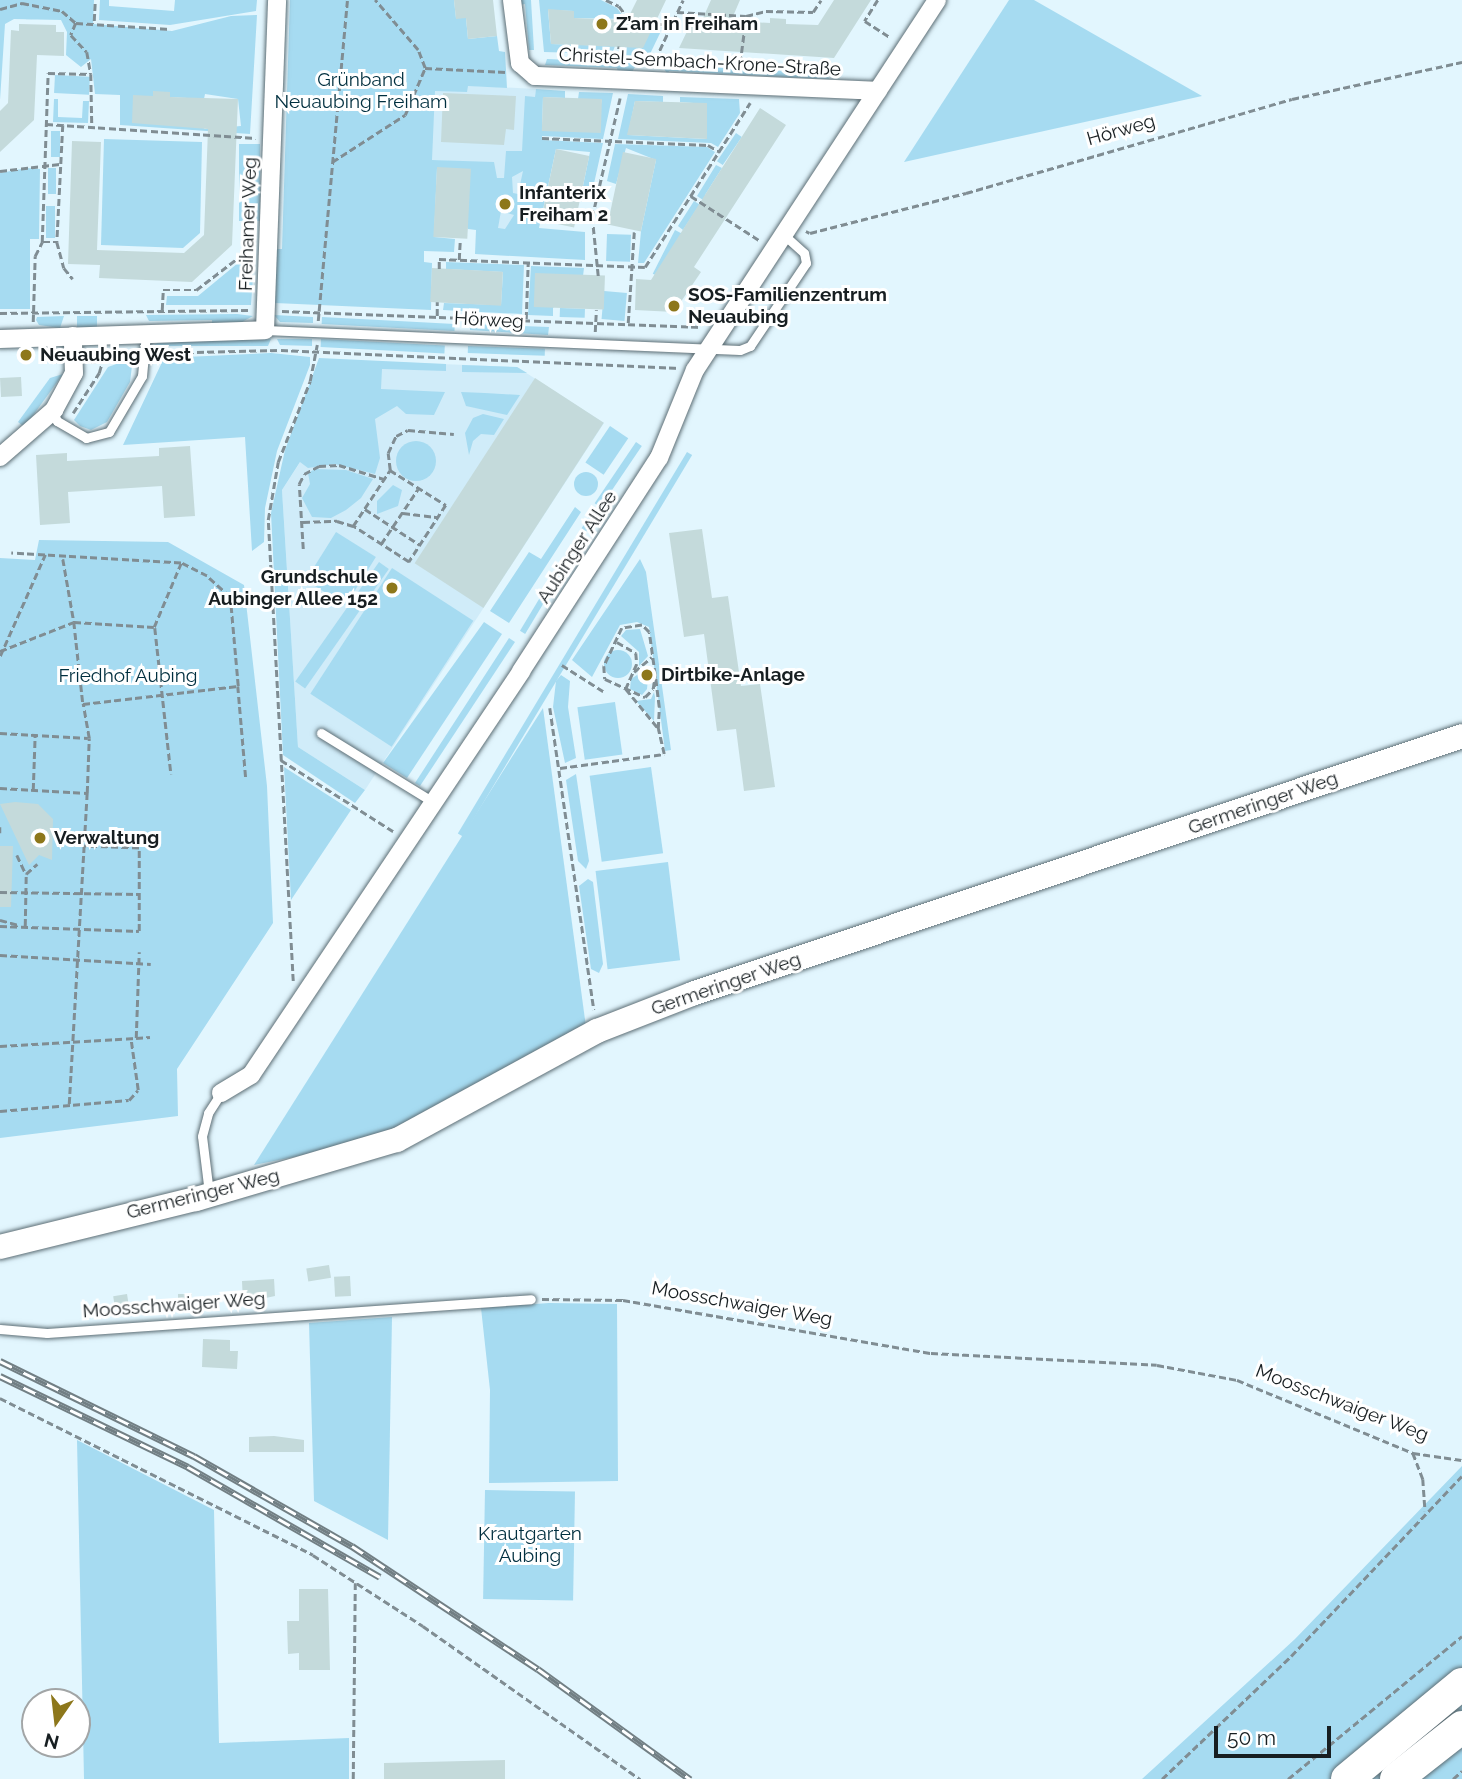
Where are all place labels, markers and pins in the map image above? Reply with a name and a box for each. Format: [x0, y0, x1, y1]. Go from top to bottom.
place label: Z’am in Freiham [616, 13, 758, 35]
marker: Z’am in Freiham [594, 16, 610, 32]
place label: Infanterix Freiham 2 [519, 182, 608, 226]
marker: Infanterix Freiham 2 [497, 196, 513, 212]
place label: SOS-Familienzentrum Neuaubing [688, 284, 887, 328]
marker: SOS-Familienzentrum Neuaubing [666, 298, 682, 314]
place label: Neuaubing West [40, 344, 192, 366]
marker: Neuaubing West [18, 347, 34, 363]
place label: Grundschule Aubinger Allee 152 [207, 566, 378, 610]
marker: Grundschule Aubinger Allee 152 [384, 580, 400, 596]
place label: Dirtbike-Anlage [661, 664, 805, 686]
marker: Dirtbike-Anlage [639, 667, 655, 683]
place label: Verwaltung [54, 827, 159, 849]
marker: Verwaltung [32, 830, 48, 846]

